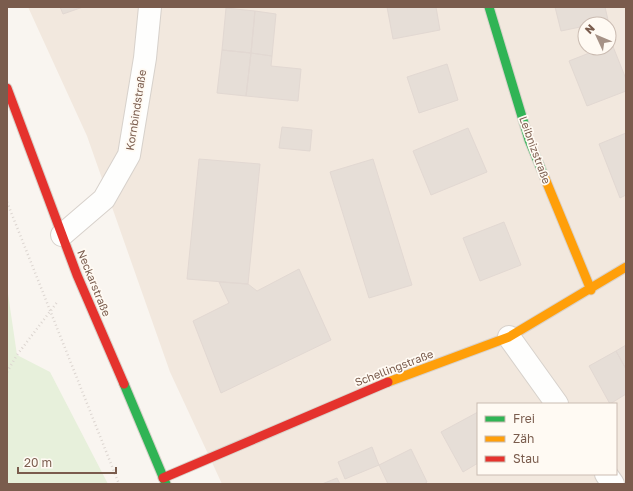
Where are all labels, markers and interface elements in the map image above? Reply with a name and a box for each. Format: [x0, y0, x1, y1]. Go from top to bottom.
north arrow [577, 16, 617, 56]
text: N [582, 21, 597, 36]
street label: Kornbindstraße [123, 69, 148, 151]
street label: Leibnizstraße [517, 114, 554, 185]
street label: Neckarstraße [75, 248, 114, 318]
street label: Schellingstraße [353, 347, 435, 388]
legend [477, 403, 617, 475]
text: Frei [513, 411, 535, 426]
text: Zäh [513, 431, 534, 446]
scale bar [18, 449, 116, 475]
text: Stau [513, 451, 539, 466]
text: 20 m [24, 455, 52, 470]

